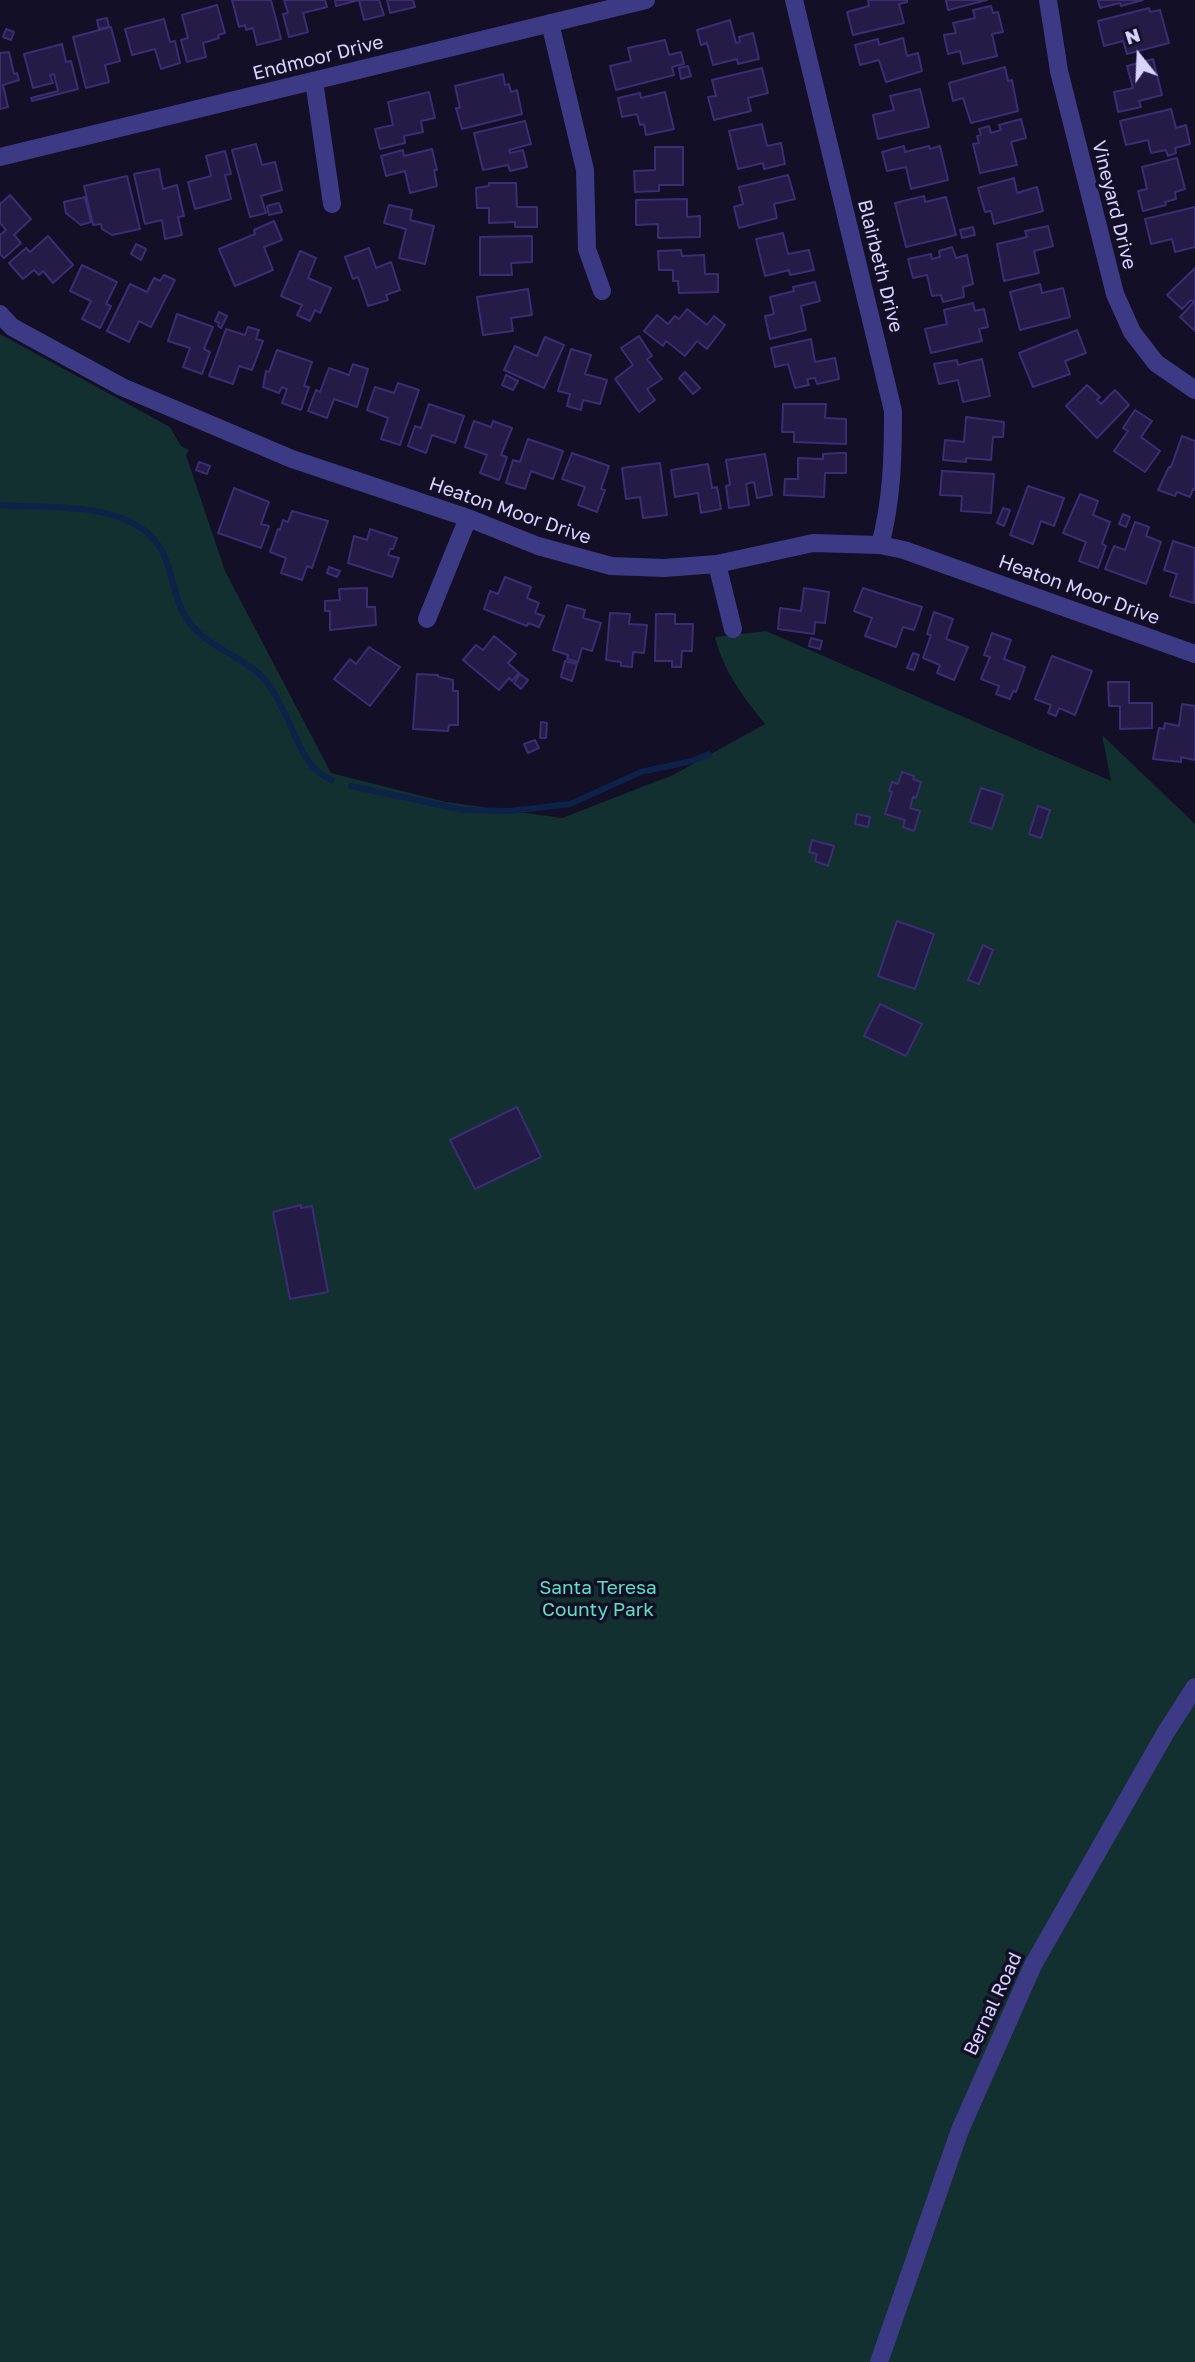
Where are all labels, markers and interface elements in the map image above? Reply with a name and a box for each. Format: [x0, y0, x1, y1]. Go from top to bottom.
north arrow [1104, 21, 1174, 91]
text: N [1122, 22, 1143, 49]
street label: Endmoor Drive [250, 31, 386, 85]
street label: Vineyard Drive [1087, 138, 1141, 272]
street label: Blairbeth Drive [853, 197, 907, 335]
street label: Heaton Moor Drive [426, 473, 594, 549]
street label: Heaton Moor Drive [995, 550, 1163, 630]
park label: Santa Teresa County Park [539, 1577, 657, 1621]
street label: Bernal Road [959, 1949, 1027, 2059]

